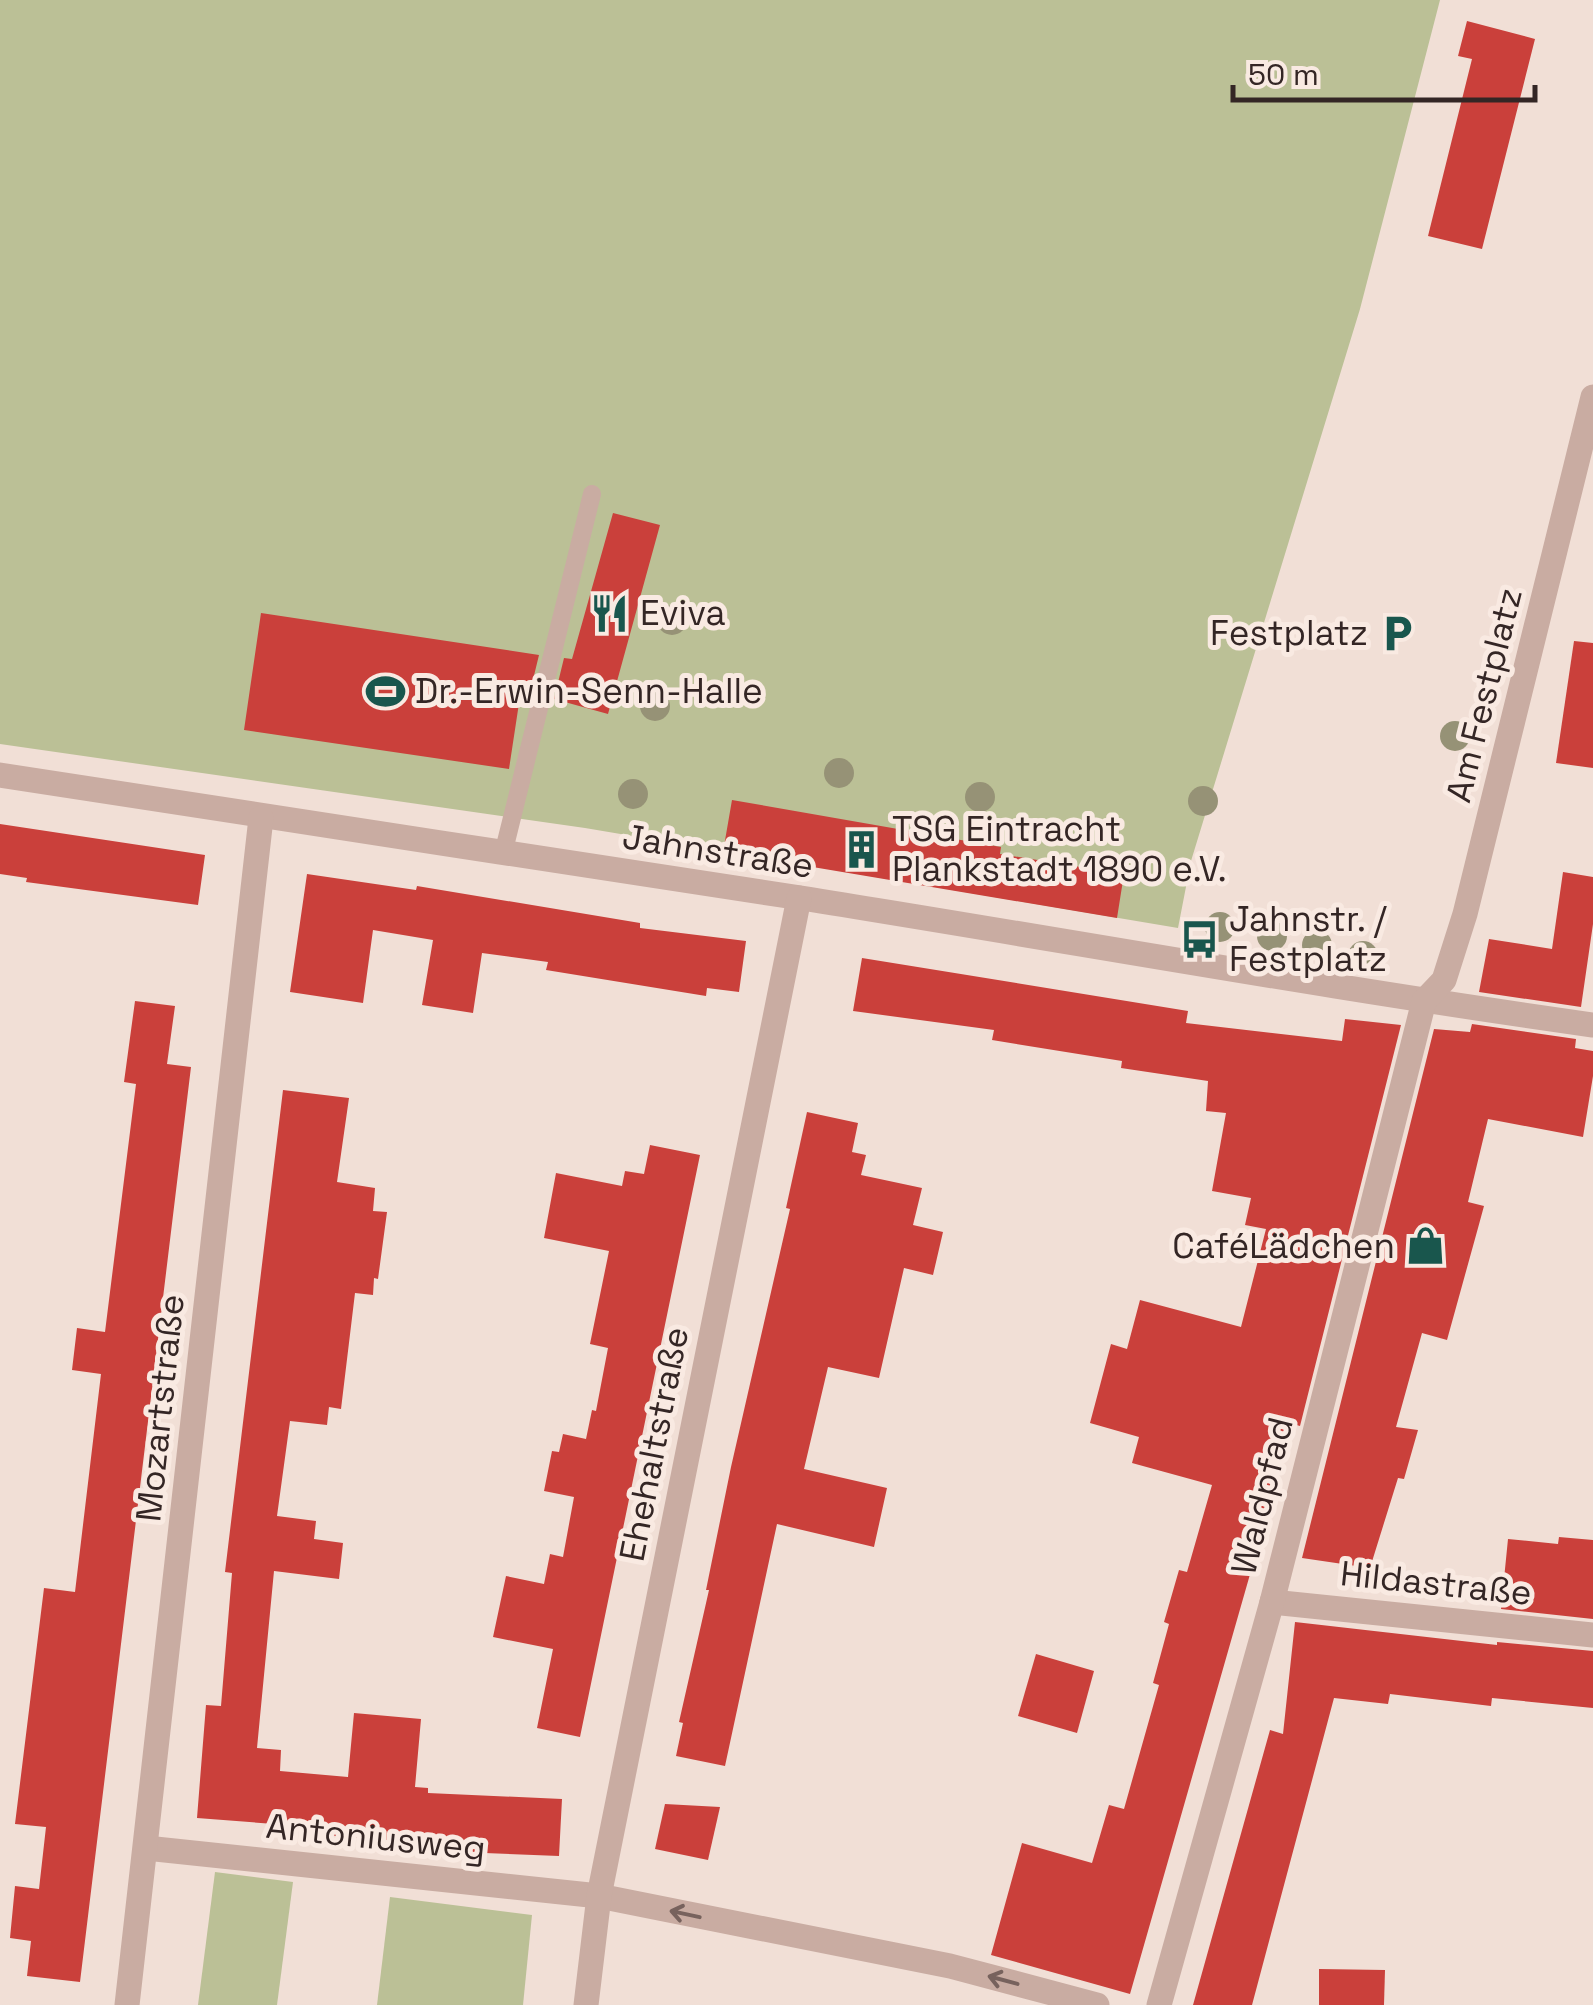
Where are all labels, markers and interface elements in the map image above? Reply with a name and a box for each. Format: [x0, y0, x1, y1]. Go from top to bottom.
scale bar [1233, 40, 1536, 102]
text: 50 m [1248, 55, 1319, 94]
street label: Am Festplatz [1436, 583, 1532, 807]
place label: Eviva [640, 591, 726, 635]
restaurant icon: Eviva [589, 592, 631, 634]
place label: Festplatz [1210, 611, 1368, 655]
parking icon: Festplatz [1377, 612, 1419, 654]
place label: Dr.-Erwin-Senn-Halle [415, 669, 763, 713]
sports icon: Dr.-Erwin-Senn-Halle [364, 670, 406, 712]
place label: TSG Eintracht Plankstadt 1890 e.V. [892, 807, 1227, 891]
street label: Jahnstraße [619, 814, 817, 888]
building icon: TSG Eintracht Plankstadt 1890 e.V. [841, 828, 883, 870]
place label: Jahnstr. / Festplatz [1229, 897, 1388, 981]
bus stop icon: Jahnstr. / Festplatz [1178, 918, 1220, 960]
place label: CaféLädchen [1172, 1224, 1395, 1268]
shop icon: CaféLädchen [1404, 1225, 1446, 1267]
street label: Mozartstraße [126, 1292, 194, 1524]
street label: Ehehaltstraße [610, 1323, 698, 1565]
street label: Waldpfad [1221, 1413, 1303, 1579]
street label: Hildastraße [1338, 1551, 1534, 1615]
street label: Antoniusweg [264, 1804, 488, 1870]
one-way arrow [670, 1903, 702, 1922]
one-way arrow [988, 1970, 1019, 1989]

